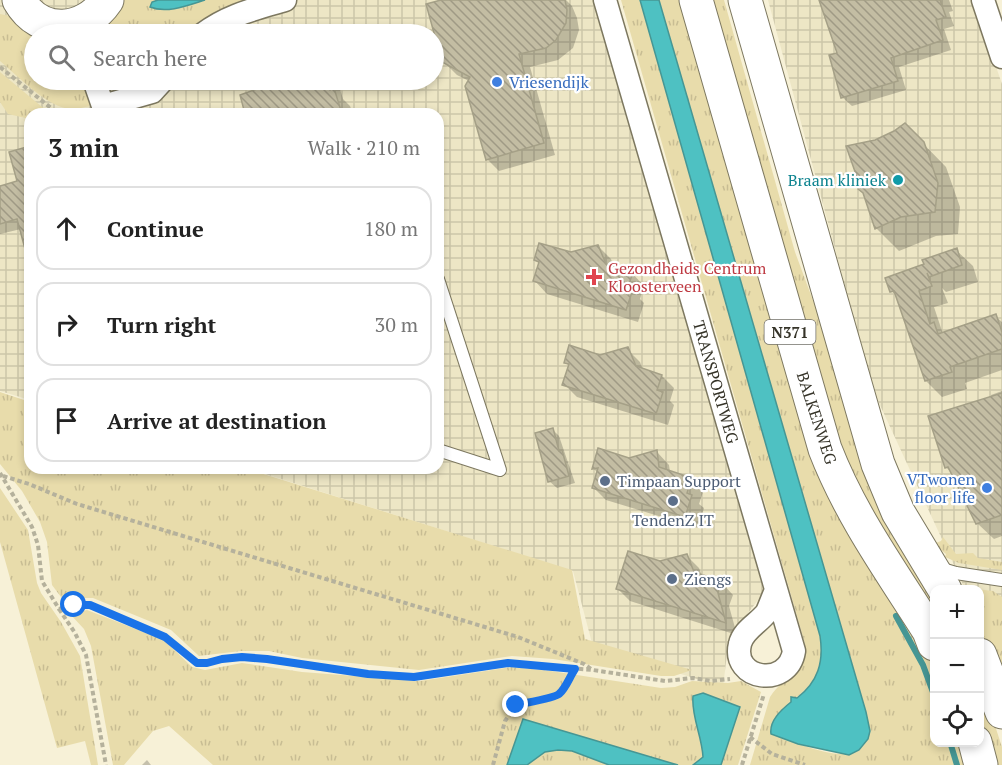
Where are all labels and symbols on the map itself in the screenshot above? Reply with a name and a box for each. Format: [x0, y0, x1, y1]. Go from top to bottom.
place label: Vriesendijk [509, 71, 589, 93]
marker: Vriesendijk [490, 75, 504, 89]
place label: Braam kliniek [788, 169, 887, 191]
marker: Braam kliniek [891, 173, 905, 187]
place label: Gezondheids Centrum Kloosterveen [608, 257, 766, 297]
marker: Gezondheids Centrum Kloosterveen [585, 268, 603, 286]
street label: TRANSPORTWEG [688, 318, 744, 446]
road number: N371 [764, 320, 816, 344]
street label: BALKENWEG [792, 369, 842, 467]
place label: VTwonen floor life [907, 468, 975, 508]
place label: Timpaan Support [617, 470, 741, 492]
marker: Timpaan Support [598, 474, 612, 488]
marker: VTwonen floor life [980, 481, 994, 495]
marker: TendenZ IT [666, 494, 680, 508]
place label: TendenZ IT [632, 509, 714, 531]
place label: Ziengs [684, 568, 732, 590]
marker: Ziengs [665, 572, 679, 586]
route start [60, 591, 86, 617]
route end [502, 691, 528, 717]

